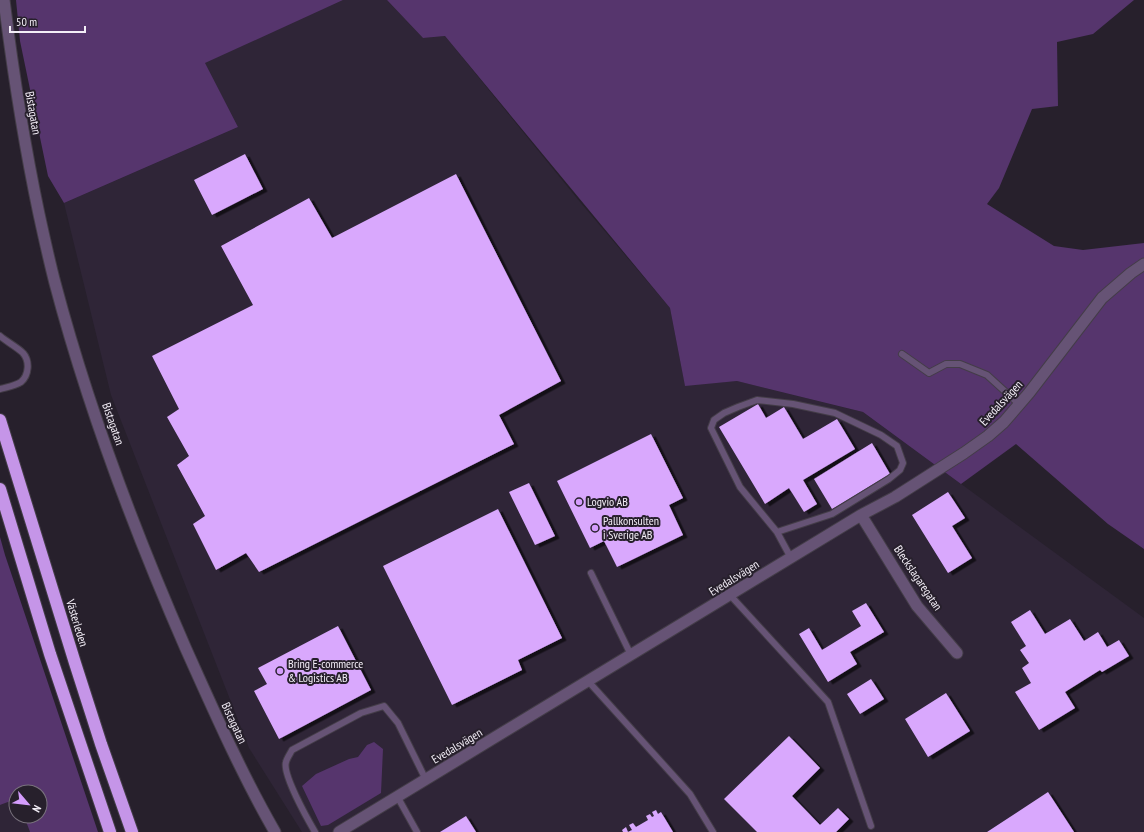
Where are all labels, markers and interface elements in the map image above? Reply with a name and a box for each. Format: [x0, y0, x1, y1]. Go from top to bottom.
scale bar [10, 8, 85, 34]
text: 50 m [16, 14, 37, 29]
street label: Bistagatan [22, 90, 45, 136]
street label: Evedalsvägen [976, 377, 1025, 428]
street label: Bistagatan [99, 401, 128, 447]
place label: Logvio AB [587, 494, 628, 509]
marker: Logvio AB [574, 497, 584, 507]
place label: Pallkonsulten i Sverige AB [603, 513, 659, 542]
marker: Pallkonsulten i Sverige AB [590, 523, 600, 533]
street label: Bleckslagaregatan [891, 542, 946, 613]
street label: Evedalsvägen [706, 556, 762, 599]
street label: Västerleden [63, 596, 92, 648]
place label: Bring E-commerce & Logistics AB [288, 656, 363, 685]
marker: Bring E-commerce & Logistics AB [275, 666, 285, 676]
street label: Bistagatan [218, 700, 250, 746]
street label: Evedalsvägen [429, 725, 485, 767]
north arrow [8, 784, 48, 824]
text: N [29, 803, 44, 815]

